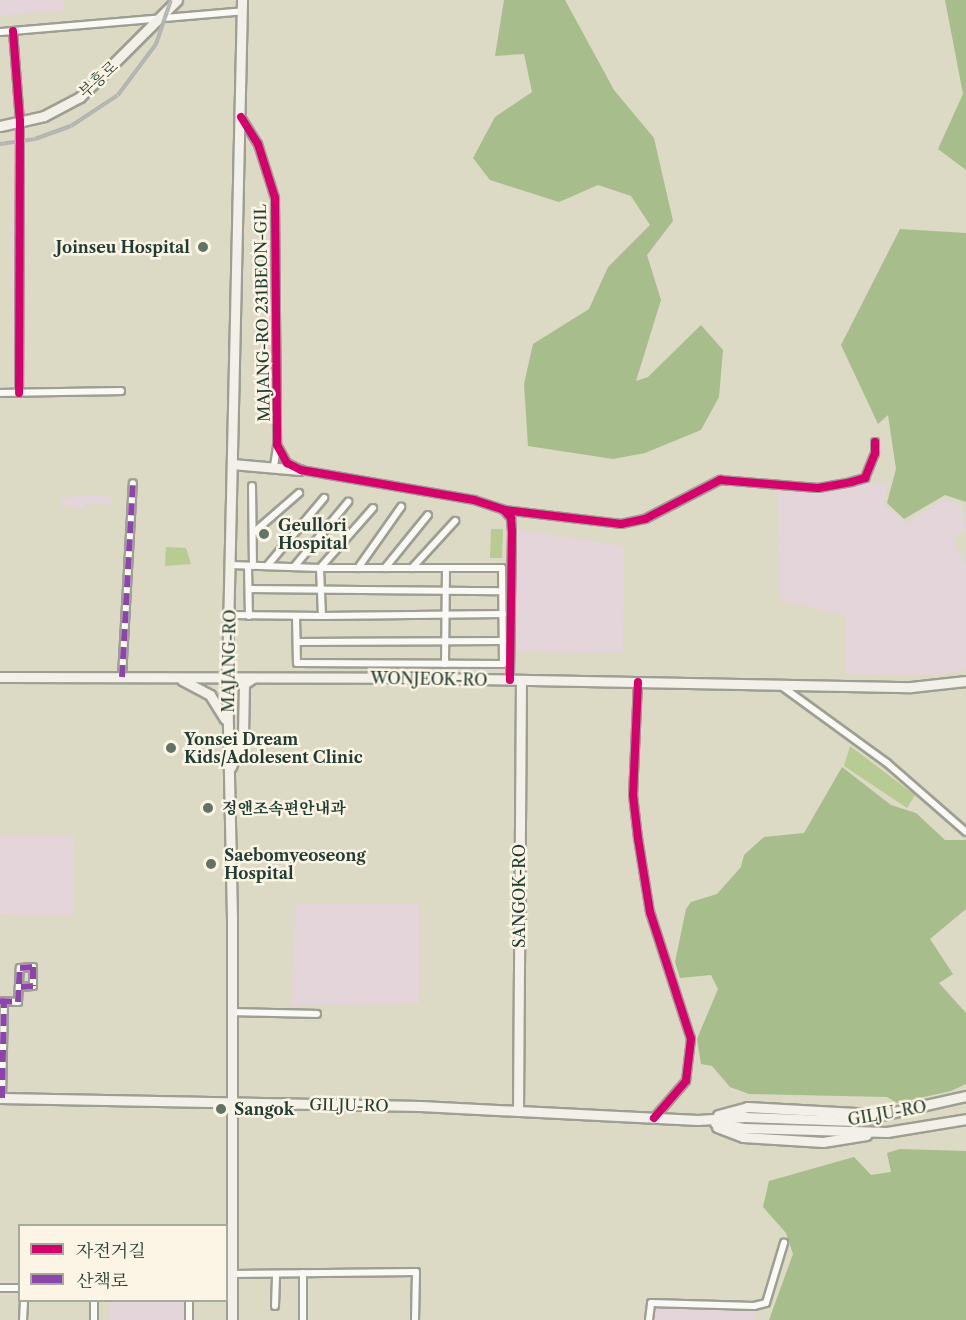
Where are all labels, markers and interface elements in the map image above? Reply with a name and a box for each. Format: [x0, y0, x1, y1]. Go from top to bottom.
street label: 부흥로 [74, 56, 122, 102]
street label: MAJANG-RO 231BEON-GIL [251, 204, 273, 422]
place label: Joinseu Hospital [56, 237, 190, 257]
marker: Joinseu Hospital [194, 238, 212, 256]
place label: Geullori Hospital [278, 515, 348, 553]
marker: Geullori Hospital [255, 525, 273, 543]
street label: MAJANG-RO [218, 609, 240, 713]
street label: WONJEOK-RO [370, 668, 488, 690]
place label: Yonsei Dream Kids/Adolesent Clinic [184, 729, 362, 767]
marker: Yonsei Dream Kids/Adolesent Clinic [162, 739, 180, 757]
place label: 정앤조속편안내과 [222, 798, 346, 818]
marker: 정앤조속편안내과 [199, 799, 217, 817]
street label: SANGOK-RO [509, 844, 529, 948]
place label: Saebomyeoseong Hospital [224, 845, 366, 883]
marker: Saebomyeoseong Hospital [202, 855, 220, 873]
street label: GILJU-RO [309, 1095, 389, 1115]
street label: GILJU-RO [846, 1097, 928, 1129]
place label: Sangok [234, 1099, 294, 1119]
marker: Sangok [212, 1100, 230, 1118]
legend [18, 1224, 228, 1302]
text: 자전거길 [76, 1240, 146, 1262]
text: 산책로 [76, 1270, 128, 1292]

